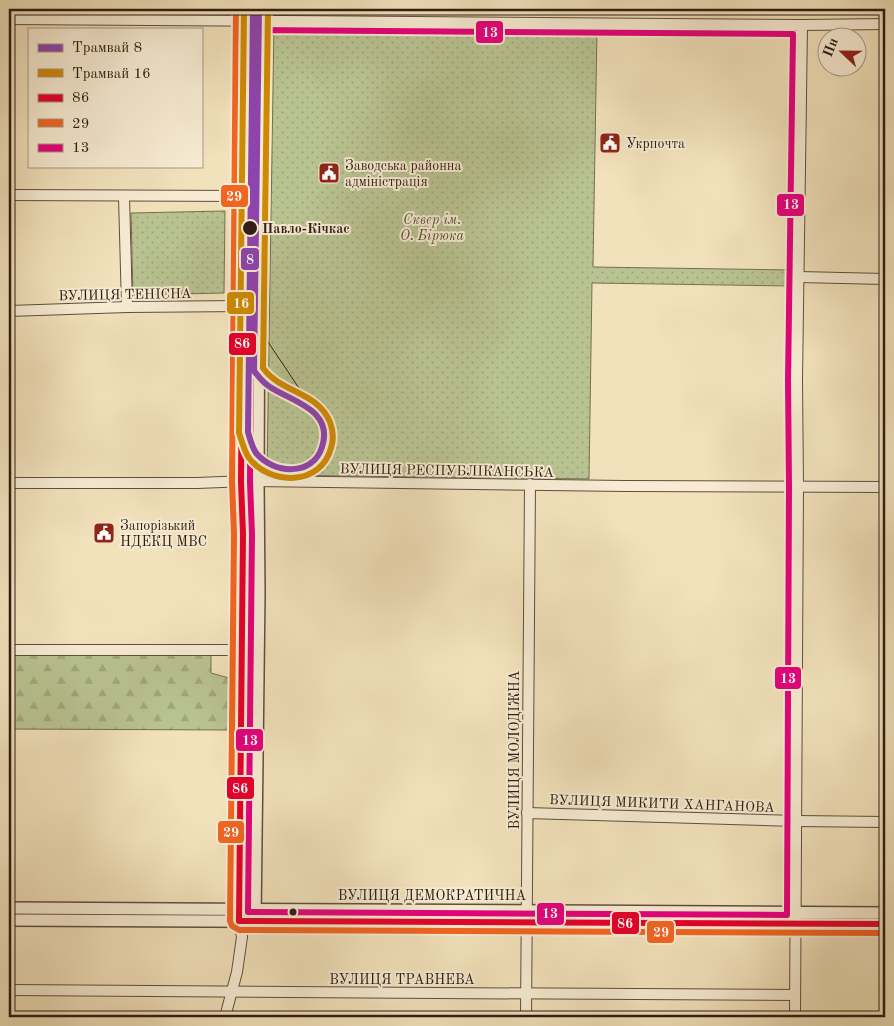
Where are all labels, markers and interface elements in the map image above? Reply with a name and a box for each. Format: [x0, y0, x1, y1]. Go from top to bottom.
line badge: 13 [475, 20, 504, 44]
text: 13 [482, 26, 498, 40]
legend [28, 28, 202, 168]
north arrow [816, 28, 866, 78]
text: Пн [821, 36, 841, 59]
text: Трамвай 8 [72, 41, 142, 56]
text: Трамвай 16 [72, 67, 151, 82]
text: 86 [72, 91, 89, 106]
text: 29 [72, 117, 89, 132]
public building icon: Укрпочта [598, 131, 622, 155]
place label: Укрпочта [626, 137, 685, 151]
text: 13 [72, 141, 89, 156]
place label: Заводська районна адміністрація [345, 159, 462, 189]
public building icon: Заводська районна адміністрація [317, 161, 341, 185]
line badge: 29 [220, 184, 249, 208]
text: 29 [226, 190, 242, 204]
line badge: 13 [776, 193, 805, 217]
text: 13 [783, 198, 799, 212]
park label: Сквер ім. О. Бірюка [400, 213, 464, 244]
marker: Павло-Кічкас [241, 219, 259, 237]
place label: Павло-Кічкас [262, 222, 350, 236]
line badge: 8 [240, 247, 260, 271]
text: 8 [246, 253, 254, 267]
street label: ВУЛИЦЯ ТЕНІСНА [58, 287, 192, 303]
line badge: 16 [226, 291, 255, 315]
text: 16 [233, 297, 249, 311]
line badge: 86 [228, 332, 257, 356]
text: 86 [234, 337, 250, 351]
street label: ВУЛИЦЯ РЕСПУБЛІКАНСЬКА [340, 462, 554, 480]
place label: Запорізький НДЕКЦ МВС [120, 519, 207, 549]
public building icon: Запорізький НДЕКЦ МВС [92, 521, 116, 545]
line badge: 13 [774, 666, 802, 690]
street label: ВУЛИЦЯ МОЛОДІЖНА [508, 670, 522, 830]
text: 13 [780, 672, 796, 686]
line badge: 13 [235, 728, 264, 752]
text: 13 [242, 734, 258, 748]
line badge: 86 [226, 776, 255, 800]
text: 86 [232, 782, 248, 796]
street label: ВУЛИЦЯ МИКИТИ ХАНГАНОВА [549, 793, 775, 815]
line badge: 29 [217, 820, 245, 844]
text: 29 [223, 826, 239, 840]
street label: ВУЛИЦЯ ДЕМОКРАТИЧНА [338, 889, 527, 903]
line badge: 13 [536, 902, 565, 926]
unlabelled marker [288, 907, 298, 917]
text: 13 [542, 907, 558, 921]
line badge: 86 [611, 911, 640, 935]
text: 86 [617, 917, 633, 931]
line badge: 29 [646, 920, 675, 944]
text: 29 [653, 926, 669, 940]
street label: ВУЛИЦЯ ТРАВНЕВА [329, 973, 475, 987]

